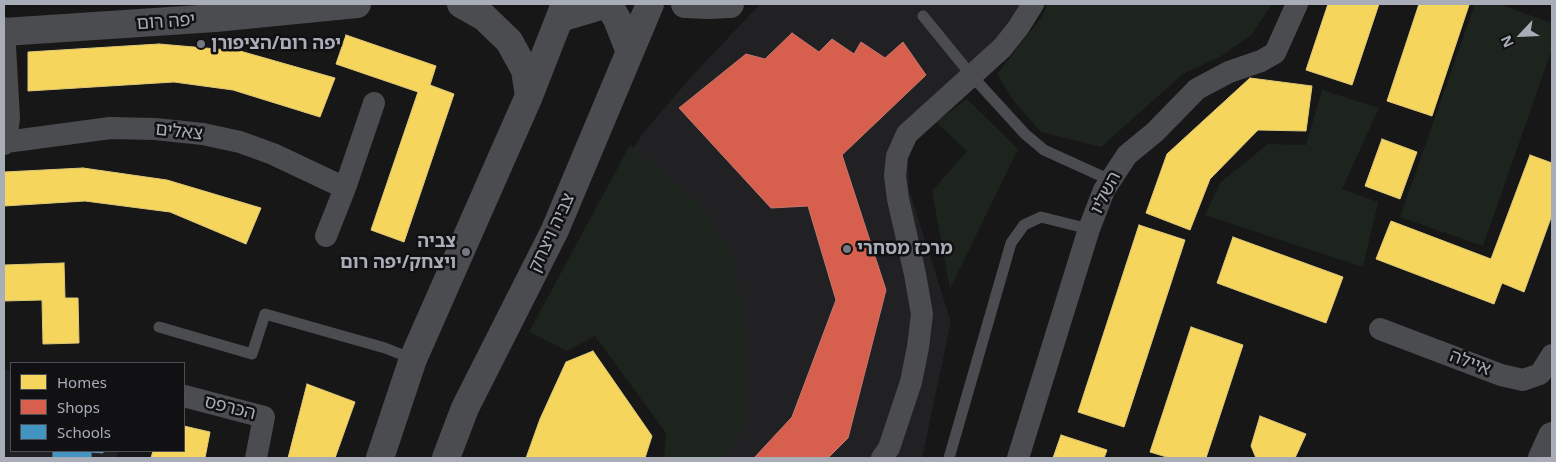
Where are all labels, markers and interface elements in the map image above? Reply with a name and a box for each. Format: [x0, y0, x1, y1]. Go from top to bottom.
street label: יפה רום [136, 9, 196, 35]
north arrow [1496, 10, 1546, 60]
text: N [1496, 32, 1518, 51]
place label: יפה רום/הציפורן [211, 33, 341, 55]
marker: יפה רום/הציפורן [195, 38, 207, 50]
street label: צאלים [154, 119, 204, 145]
street label: השליו [1086, 168, 1126, 218]
street label: צביה ויצחק [524, 190, 580, 276]
place label: צביה ויצחק/יפה רום [340, 231, 456, 274]
place label: מרכז מסחרי [857, 238, 953, 260]
marker: מרכז מסחרי [841, 243, 853, 255]
marker: צביה ויצחק/יפה רום [460, 246, 472, 258]
street label: איילה [1446, 345, 1494, 381]
legend [10, 362, 185, 452]
text: Homes [57, 372, 107, 392]
street label: הכרפס [202, 391, 258, 425]
text: Shops [57, 397, 100, 417]
text: Schools [57, 422, 111, 442]

